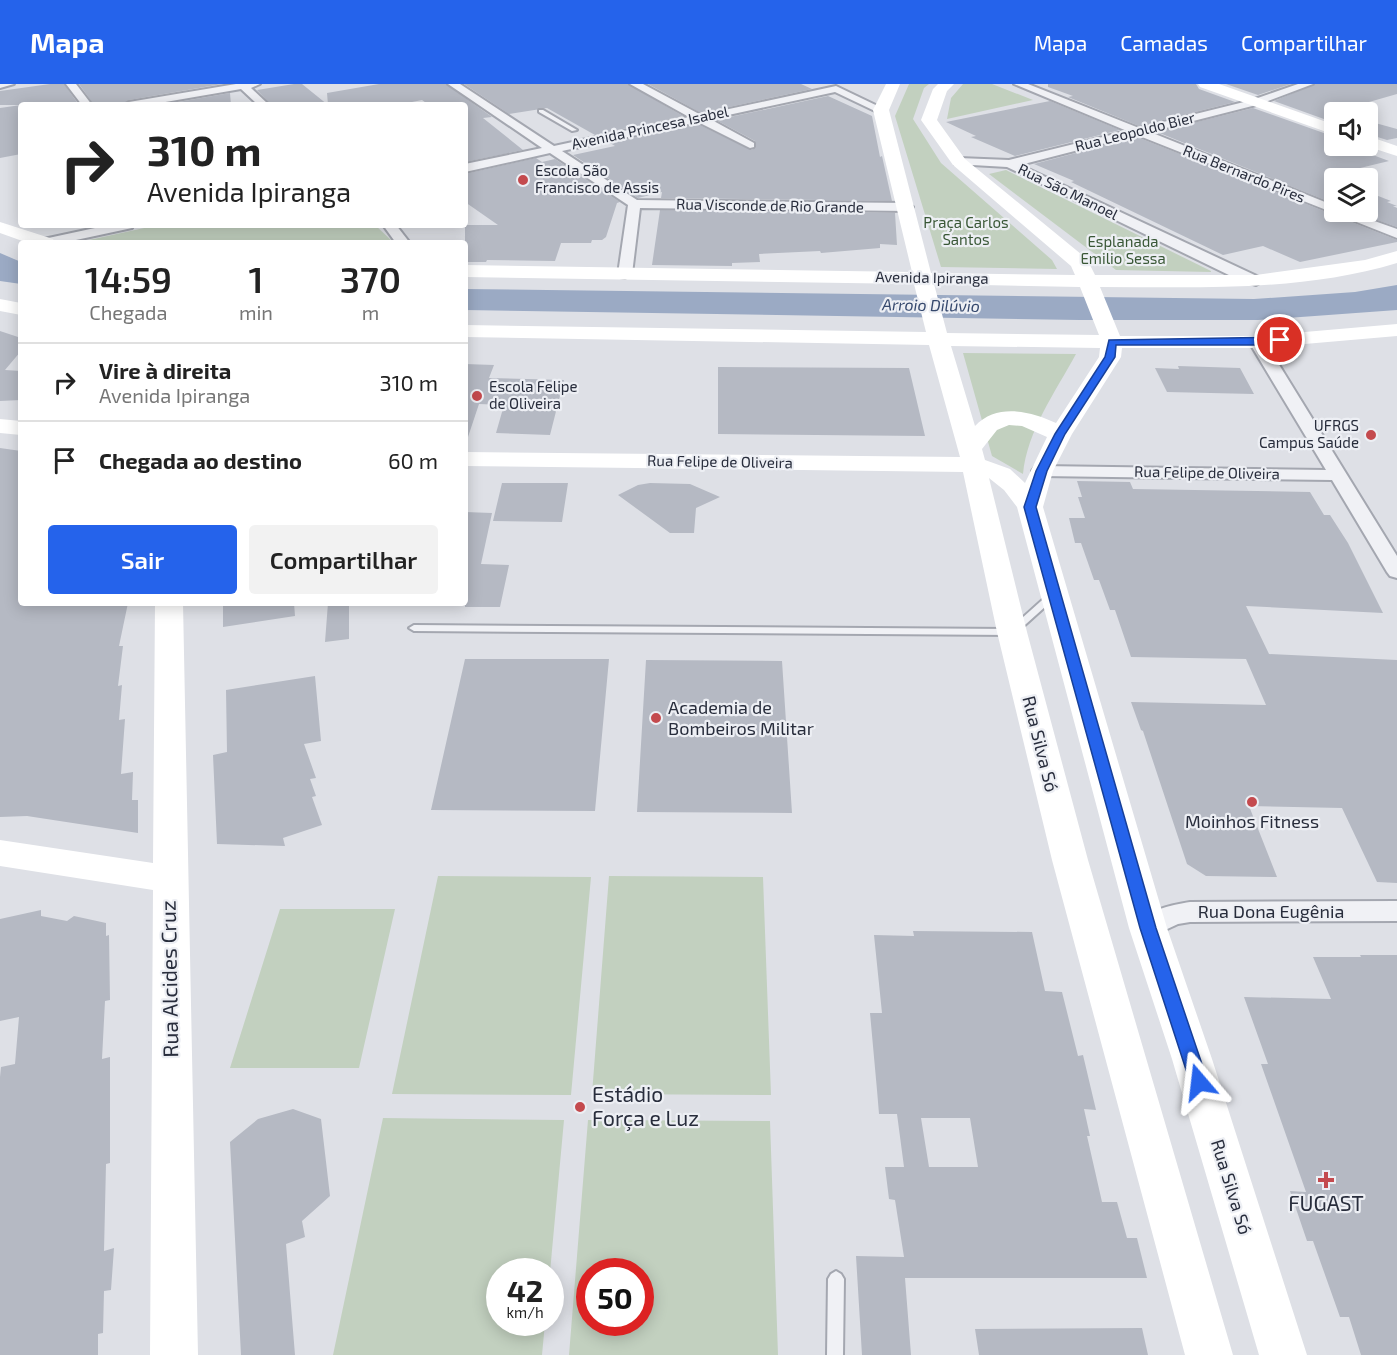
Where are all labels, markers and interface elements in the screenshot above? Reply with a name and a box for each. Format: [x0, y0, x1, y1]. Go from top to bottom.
text: Mapa [30, 25, 104, 59]
text: Mapa [1034, 30, 1087, 55]
text: Camadas [1120, 30, 1208, 55]
text: Compartilhar [1241, 30, 1367, 55]
street label: Avenida Princesa Isabel [570, 101, 731, 152]
map controls [1324, 102, 1378, 222]
button: sound [1324, 102, 1378, 156]
street label: Rua Leopoldo Bier [1073, 107, 1197, 155]
text: 310 m [147, 124, 262, 174]
icon: right [48, 126, 126, 204]
street label: Rua Bernardo Pires [1181, 140, 1308, 206]
street label: Rua São Manoel [1015, 159, 1122, 223]
place label: Escola São Francisco de Assis [535, 161, 659, 196]
button: layers [1324, 168, 1378, 222]
marker: Escola São Francisco de Assis [516, 173, 530, 187]
text: Avenida Ipiranga [147, 175, 351, 207]
street label: Rua Visconde de Rio Grande [676, 194, 864, 216]
park label: Praça Carlos Santos [923, 213, 1009, 248]
park label: Esplanada Emilio Sessa [1080, 232, 1166, 267]
text: 14:59 [85, 257, 172, 300]
text: 1 [248, 257, 263, 300]
text: 370 [340, 257, 401, 300]
street label: Avenida Ipiranga [875, 267, 989, 287]
water label: Arroio Dilúvio [881, 294, 980, 315]
text: Chegada [89, 300, 168, 324]
text: min [239, 300, 273, 324]
text: m [362, 300, 379, 324]
pin [1254, 314, 1305, 365]
icon: arrive [1263, 323, 1296, 356]
text: Vire à direita [99, 357, 231, 383]
icon: right [48, 366, 81, 399]
text: 310 m [380, 369, 438, 395]
place label: Escola Felipe de Oliveira [489, 377, 578, 412]
text: Avenida Ipiranga [99, 383, 250, 407]
marker: Escola Felipe de Oliveira [470, 389, 484, 403]
place label: UFRGS Campus Saúde [1259, 416, 1359, 451]
marker: UFRGS Campus Saúde [1364, 428, 1378, 442]
icon: arrive [48, 444, 81, 477]
text: Chegada ao destino [99, 447, 302, 473]
text: 60 m [388, 447, 438, 473]
street label: Rua Felipe de Oliveira [647, 451, 793, 471]
street label: Rua Felipe de Oliveira [1134, 462, 1280, 482]
button: Sair [48, 525, 237, 594]
button: Compartilhar [249, 525, 438, 594]
street label: Rua Silva Só [1018, 693, 1064, 794]
place label: Academia de Bombeiros Militar [668, 696, 814, 739]
marker: Academia de Bombeiros Militar [649, 711, 663, 725]
marker: Moinhos Fitness [1245, 795, 1259, 809]
place label: Moinhos Fitness [1185, 810, 1319, 832]
street label: Rua Alcides Cruz [155, 900, 182, 1058]
street label: Rua Dona Eugênia [1198, 900, 1344, 922]
position arrow [1167, 1050, 1231, 1114]
place label: Estádio Força e Luz [592, 1081, 699, 1132]
marker: Estádio Força e Luz [573, 1100, 587, 1114]
street label: Rua Silva Só [1207, 1136, 1257, 1237]
marker: FUGAST [1317, 1171, 1335, 1189]
place label: FUGAST [1288, 1190, 1364, 1215]
speed limit sign: 50 [576, 1258, 654, 1336]
text: 42 [507, 1272, 543, 1308]
text: km/h [506, 1303, 544, 1321]

